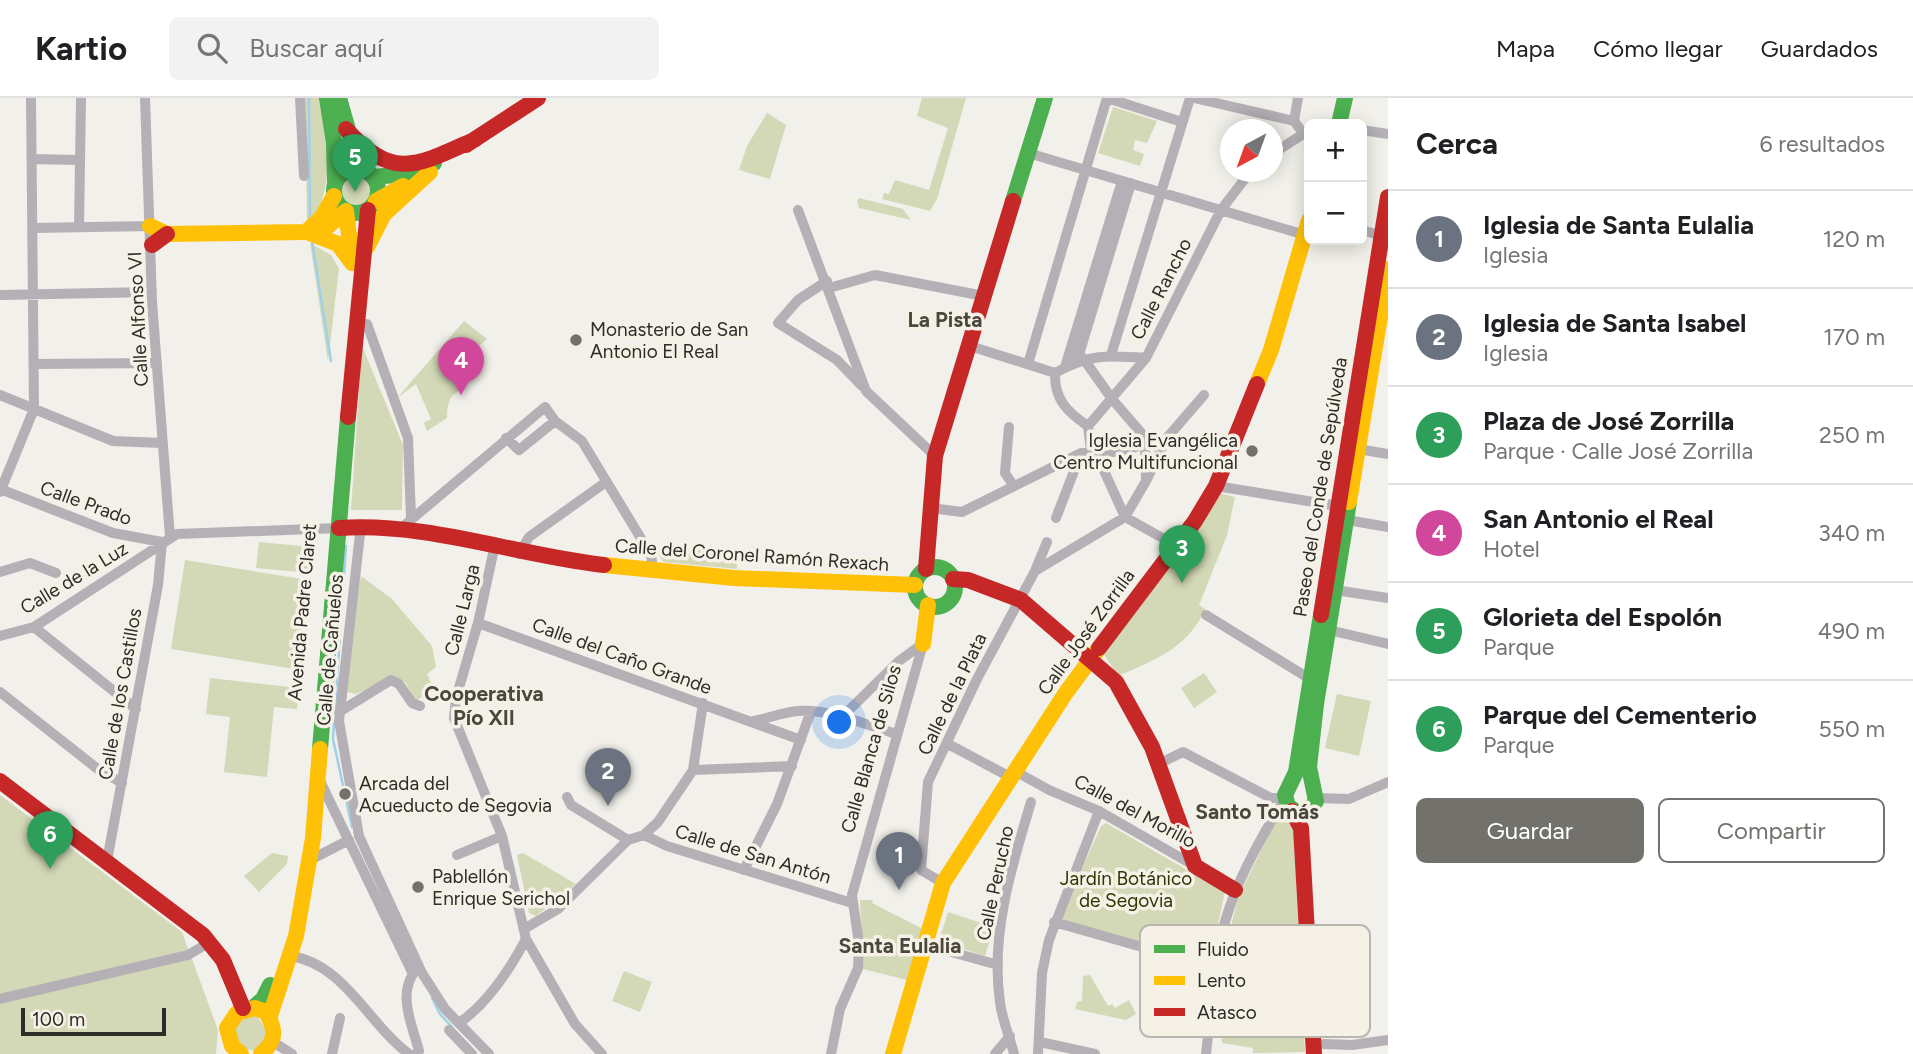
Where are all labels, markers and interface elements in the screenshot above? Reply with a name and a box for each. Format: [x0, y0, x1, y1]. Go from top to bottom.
search box [169, 17, 659, 80]
text: Kartio [35, 29, 127, 68]
icon: search [193, 29, 231, 67]
text: Buscar aquí [249, 32, 383, 64]
text: Mapa [1496, 34, 1555, 63]
text: Cómo llegar [1593, 34, 1723, 63]
text: Guardados [1761, 34, 1878, 63]
north arrow [1220, 119, 1283, 182]
map controls [1304, 119, 1367, 245]
button: + [1304, 119, 1367, 182]
text: Cerca [1416, 125, 1498, 162]
text: 6 resultados [1759, 130, 1885, 158]
pin: 5 [332, 134, 378, 192]
button: − [1304, 182, 1367, 245]
text: Iglesia de Santa Eulalia [1483, 209, 1754, 241]
text: 1 [1434, 225, 1444, 253]
text: 120 m [1823, 225, 1885, 253]
street label: Calle Rancho [1126, 234, 1196, 344]
text: Iglesia [1483, 241, 1548, 269]
street label: Calle Alfonso VI [123, 251, 153, 387]
district label: La Pista [908, 307, 982, 332]
text: Iglesia de Santa Isabel [1483, 307, 1746, 339]
place label: Monasterio de San Antonio El Real [590, 318, 748, 363]
text: 2 [1432, 323, 1446, 351]
text: 170 m [1823, 323, 1885, 351]
marker: Monasterio de San Antonio El Real [568, 332, 584, 348]
pin: 4 [438, 337, 484, 395]
text: Iglesia [1483, 339, 1548, 367]
street label: Paseo del Conde de Sepúlveda [1288, 356, 1352, 618]
text: Plaza de José Zorrilla [1483, 405, 1734, 437]
text: 3 [1433, 421, 1445, 449]
text: 250 m [1819, 421, 1885, 449]
place label: Iglesia Evangélica Centro Multifuncional [1053, 429, 1238, 474]
text: Parque · Calle José Zorrilla [1483, 437, 1753, 465]
marker: Iglesia Evangélica Centro Multifuncional [1244, 443, 1260, 459]
street label: Calle Prado [37, 476, 135, 530]
text: San Antonio el Real [1483, 503, 1714, 535]
text: 4 [1432, 519, 1446, 547]
text: 340 m [1818, 519, 1885, 547]
street label: Avenida Padre Claret [283, 522, 321, 702]
pin: 3 [1159, 525, 1205, 583]
street label: Calle del Coronel Ramón Rexach [614, 534, 890, 576]
text: Hotel [1483, 535, 1540, 563]
street label: Calle de la Luz [16, 537, 132, 619]
street label: Calle Larga [440, 562, 484, 658]
street label: Calle José Zorrilla [1033, 565, 1139, 699]
street label: Calle de Cañuelos [312, 573, 348, 727]
text: Glorieta del Espolón [1483, 601, 1722, 633]
street label: Calle de los Castillos [94, 606, 146, 782]
street label: Calle del Caño Grande [529, 613, 715, 699]
text: 5 [1432, 617, 1446, 645]
text: 490 m [1818, 617, 1885, 645]
street label: Calle de la Plata [912, 629, 992, 759]
text: Parque [1483, 633, 1554, 661]
street label: Calle Blanca de Silos [836, 662, 906, 836]
district label: Cooperativa Pío XII [424, 681, 544, 730]
text: Parque del Cementerio [1483, 699, 1757, 731]
your location [822, 705, 856, 739]
text: 6 [1432, 715, 1446, 743]
text: 550 m [1819, 715, 1885, 743]
text: Parque [1483, 731, 1554, 759]
pin: 2 [585, 748, 631, 806]
street label: Calle del Morillo [1070, 769, 1200, 853]
place label: Arcada del Acueducto de Segovia [359, 772, 552, 817]
marker: Arcada del Acueducto de Segovia [337, 786, 353, 802]
button: Guardar [1416, 798, 1644, 863]
button: Compartir [1658, 798, 1885, 863]
district label: Santo Tomás [1195, 799, 1319, 824]
pin: 6 [27, 811, 73, 869]
street label: Calle de San Antón [672, 819, 834, 889]
street label: Calle Perucho [972, 823, 1018, 943]
pin: 1 [876, 832, 922, 890]
place label: Pablellón Enrique Serichol [432, 865, 570, 910]
park label: Jardín Botánico de Segovia [1060, 867, 1192, 912]
marker: Pablellón Enrique Serichol [410, 879, 426, 895]
legend [1140, 925, 1370, 1037]
district label: Santa Eulalia [839, 933, 961, 958]
text: Fluido [1197, 938, 1249, 961]
text: Lento [1197, 969, 1246, 992]
text: Atasco [1197, 1001, 1257, 1024]
scale bar [21, 1005, 166, 1037]
text: 100 m [32, 1008, 85, 1031]

